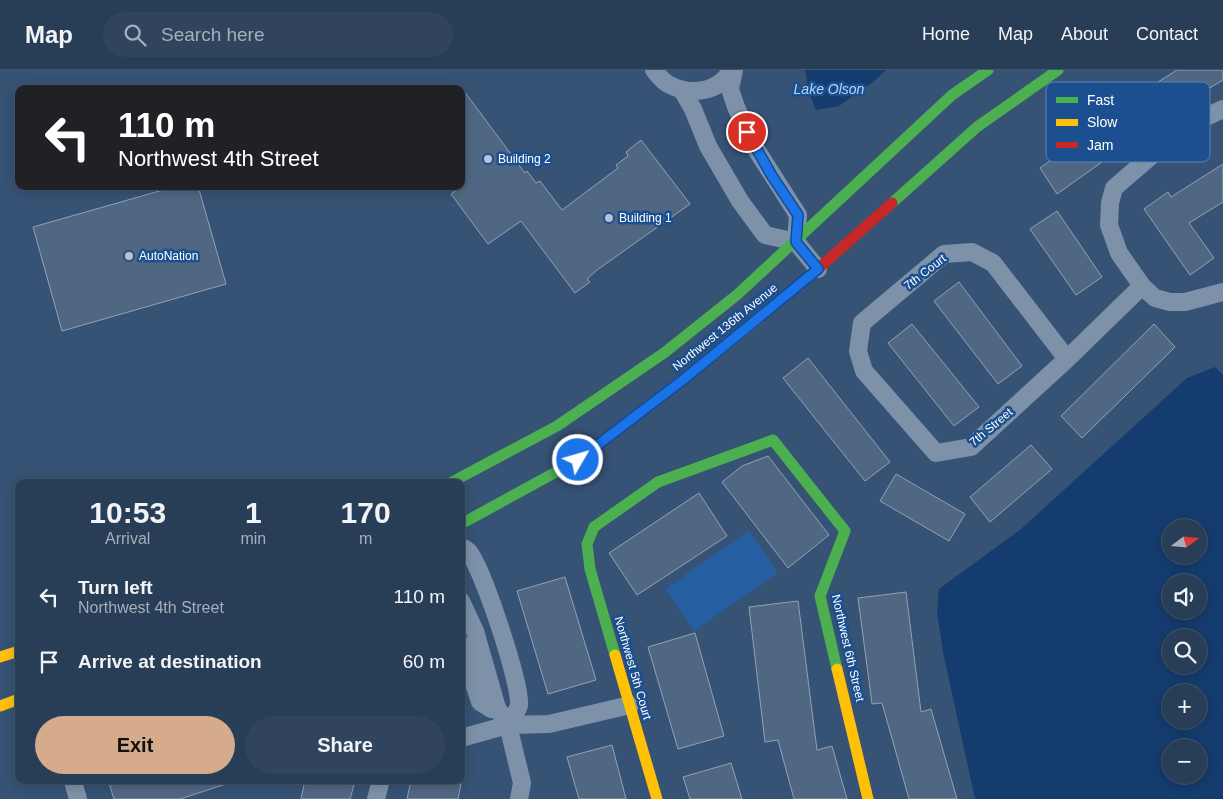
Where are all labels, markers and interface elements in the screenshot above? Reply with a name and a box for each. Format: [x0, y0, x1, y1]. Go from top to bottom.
search box [103, 12, 453, 57]
text: Map [25, 21, 73, 48]
icon: search [121, 21, 149, 49]
text: Search here [161, 24, 265, 45]
text: Home [922, 24, 970, 44]
text: Map [998, 24, 1033, 44]
text: About [1061, 24, 1108, 44]
text: Contact [1136, 24, 1198, 44]
water label: Lake Olson [794, 81, 865, 97]
legend [1046, 82, 1210, 162]
text: Fast [1087, 92, 1114, 108]
icon: left [35, 105, 100, 170]
text: 110 m [118, 105, 215, 144]
pin [726, 111, 768, 153]
text: Slow [1087, 114, 1118, 130]
icon: arrive [733, 118, 761, 146]
text: Jam [1087, 137, 1113, 153]
text: Northwest 4th Street [118, 146, 319, 171]
place label: Building 2 [498, 152, 551, 166]
marker: Building 2 [482, 153, 494, 165]
place label: Building 1 [619, 211, 672, 225]
marker: Building 1 [603, 212, 615, 224]
place label: AutoNation [139, 249, 198, 263]
marker: AutoNation [123, 250, 135, 262]
street label: 7th Court [901, 251, 949, 293]
street label: Northwest 136th Avenue [670, 280, 780, 374]
street label: 7th Street [967, 404, 1016, 449]
position arrow [551, 433, 603, 485]
text: 10:53 [89, 496, 166, 529]
text: 1 [245, 496, 262, 529]
text: 170 [341, 496, 391, 529]
north arrow [1162, 519, 1208, 564]
map controls [1162, 519, 1207, 784]
text: Arrival [105, 530, 150, 547]
text: min [240, 530, 266, 547]
text: m [359, 530, 372, 547]
button: sound [1162, 574, 1207, 619]
text: Turn left [78, 577, 153, 598]
icon: left [35, 583, 63, 611]
text: 110 m [394, 586, 445, 607]
street label: Northwest 6th Street [829, 593, 867, 704]
text: Northwest 4th Street [78, 599, 224, 616]
street label: Northwest 5th Court [612, 615, 655, 722]
button: search [1162, 629, 1207, 674]
icon: arrive [35, 648, 63, 676]
text: Arrive at destination [78, 651, 262, 672]
text: 60 m [403, 651, 445, 672]
button: + [1162, 684, 1207, 729]
button: Exit [35, 716, 235, 774]
button: Share [245, 716, 445, 774]
button: − [1162, 739, 1207, 784]

